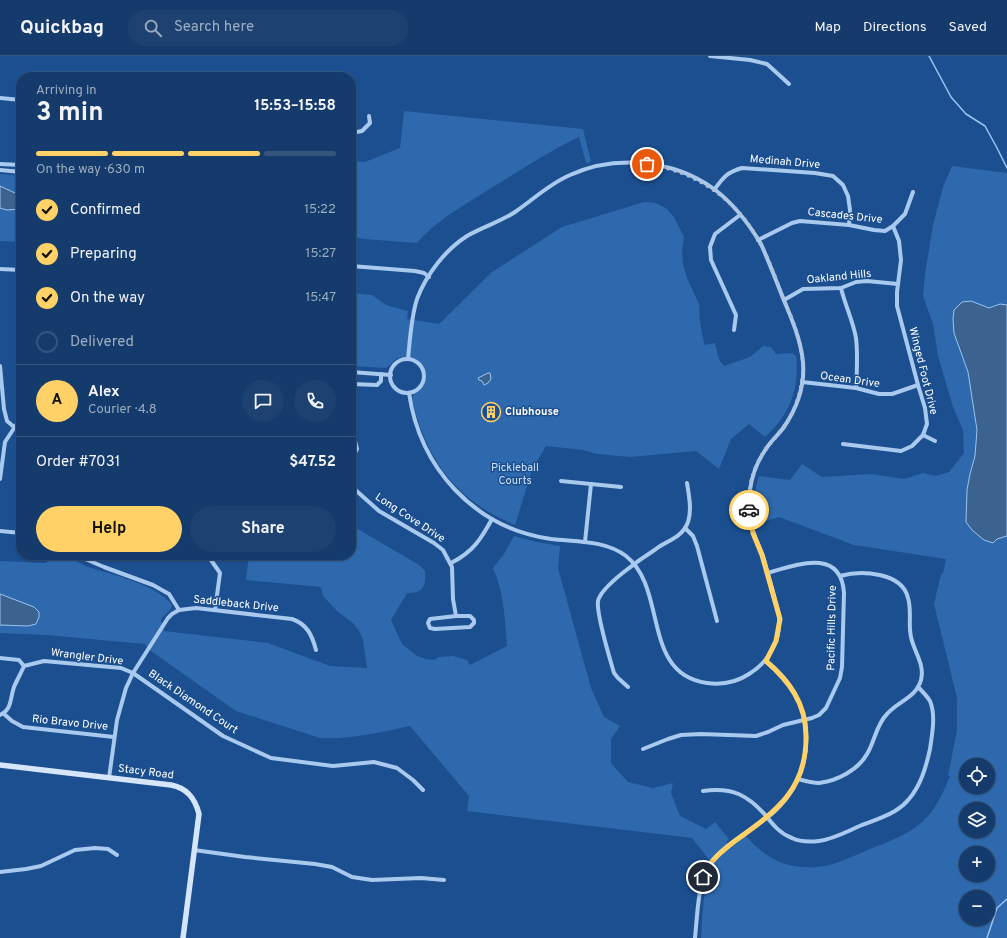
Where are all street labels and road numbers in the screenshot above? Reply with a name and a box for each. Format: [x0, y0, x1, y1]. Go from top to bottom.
street label: Medinah Drive [749, 152, 821, 172]
street label: Cascades Drive [807, 205, 883, 227]
street label: Oakland Hills [806, 267, 872, 287]
street label: Winged Foot Drive [905, 326, 941, 416]
street label: Ocean Drive [819, 369, 881, 391]
street label: Long Cove Drive [372, 490, 448, 546]
street label: Pacific Hills Drive [824, 585, 840, 671]
street label: Saddleback Drive [193, 593, 280, 615]
street label: Wrangler Drive [50, 646, 124, 668]
street label: Black Diamond Court [146, 667, 240, 737]
street label: Rio Bravo Drive [31, 712, 109, 734]
street label: Stacy Road [117, 762, 175, 782]

